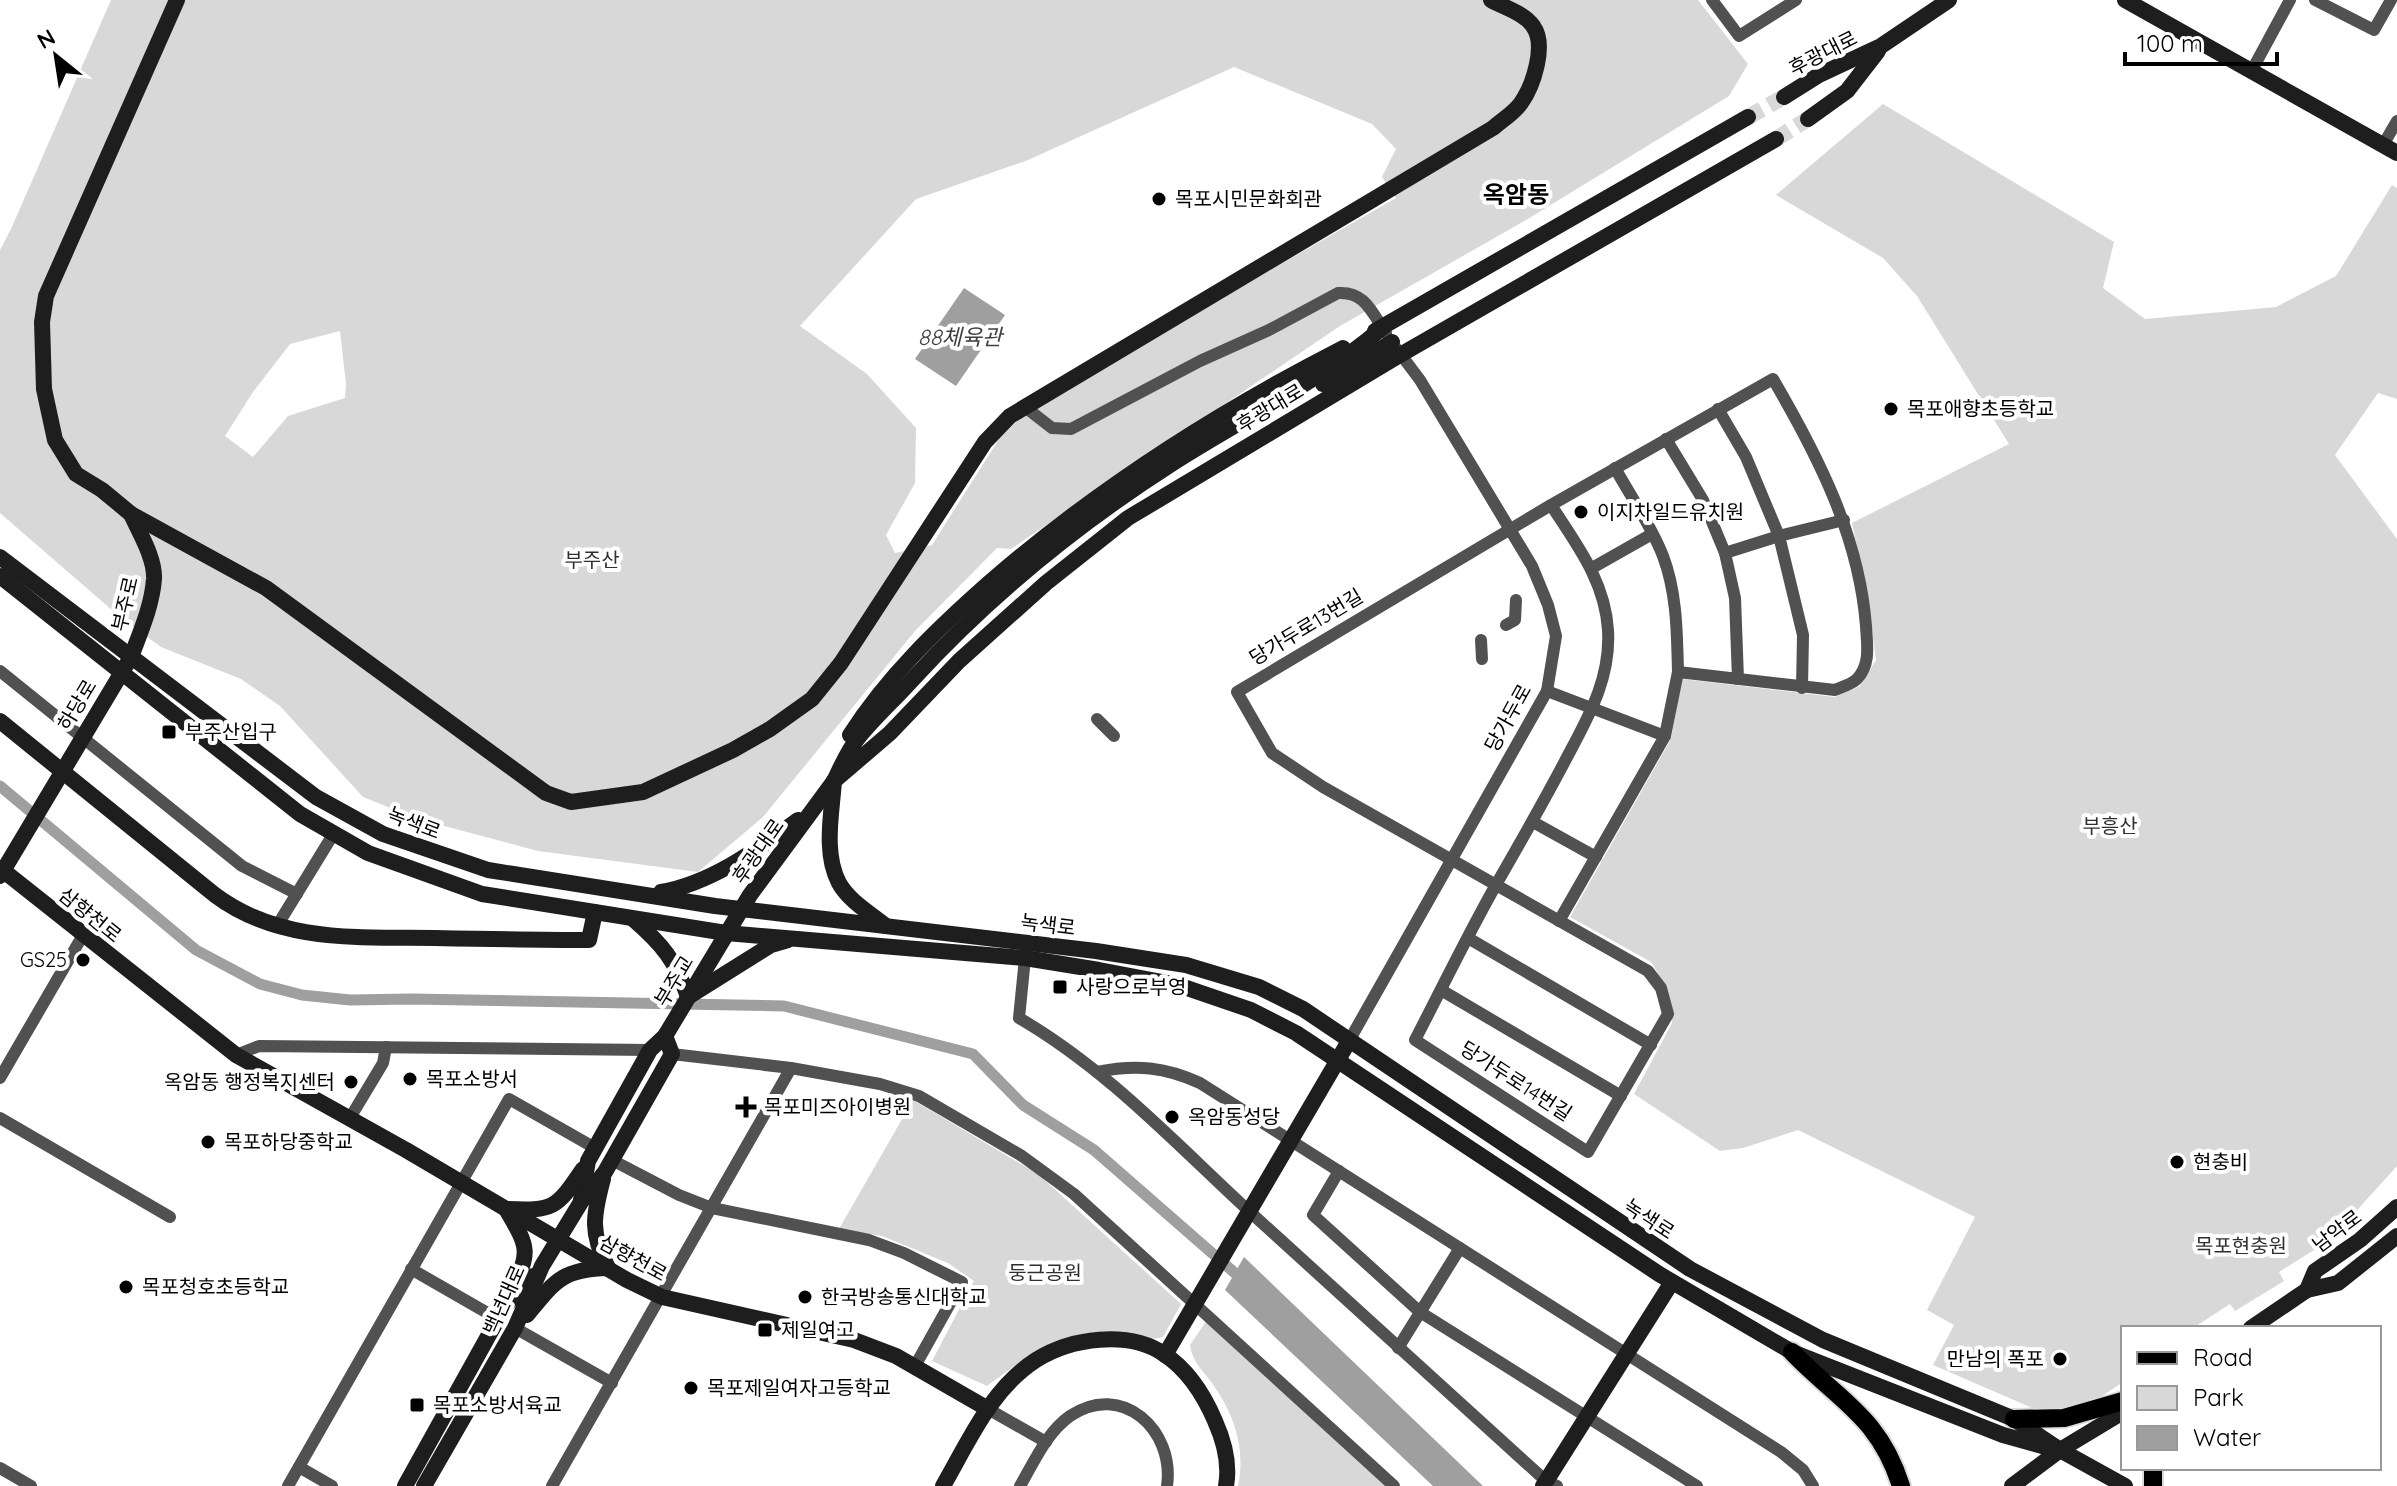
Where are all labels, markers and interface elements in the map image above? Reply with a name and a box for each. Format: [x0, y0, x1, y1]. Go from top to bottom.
north arrow [16, 16, 96, 96]
scale bar [2125, 16, 2277, 66]
text: N [32, 23, 60, 55]
street label: 후광대로 [1784, 25, 1861, 80]
text: 100 m [2137, 28, 2203, 58]
district label: 옥암동 [1483, 179, 1549, 209]
place label: 목포시민문화회관 [1175, 186, 1322, 211]
marker: 목포시민문화회관 [1150, 190, 1168, 208]
water label: 88체육관 [918, 323, 1005, 351]
street label: 후광대로 [1232, 378, 1308, 437]
place label: 목포애향초등학교 [1907, 396, 2054, 421]
marker: 목포애향초등학교 [1882, 400, 1900, 418]
place label: 이지차일드유치원 [1597, 499, 1744, 524]
marker: 이지차일드유치원 [1572, 503, 1590, 521]
park label: 부주산 [564, 547, 620, 572]
street label: 부주로 [106, 574, 143, 634]
street label: 당가두로13번길 [1244, 583, 1367, 670]
street label: 하당로 [52, 675, 102, 735]
street label: 당가두로 [1479, 680, 1536, 756]
place label: 부주산입구 [185, 719, 277, 744]
marker: 부주산입구 [160, 723, 178, 741]
street label: 녹색로 [384, 801, 444, 844]
street label: 후광대로 [726, 813, 789, 888]
park label: 부흥산 [2082, 813, 2138, 838]
street label: 삼향천로 [54, 882, 127, 947]
street label: 녹색로 [1019, 909, 1077, 940]
place label: GS25 [20, 947, 67, 972]
marker: GS25 [74, 951, 92, 969]
street label: 부주교 [649, 951, 699, 1011]
place label: 사랑으로부영 [1076, 974, 1186, 999]
marker: 사랑으로부영 [1051, 978, 1069, 996]
street label: 당가두로14번길 [1456, 1035, 1577, 1126]
place label: 목포소방서 [426, 1066, 518, 1091]
place label: 옥암동 행정복지센터 [164, 1069, 335, 1094]
marker: 목포소방서 [401, 1070, 419, 1088]
marker: 옥암동 행정복지센터 [342, 1073, 360, 1091]
place label: 목포미즈아이병원 [764, 1094, 911, 1119]
marker: 목포미즈아이병원 [735, 1096, 757, 1118]
place label: 옥암동성당 [1188, 1104, 1280, 1129]
marker: 옥암동성당 [1163, 1108, 1181, 1126]
place label: 목포하당중학교 [224, 1129, 353, 1154]
marker: 목포하당중학교 [199, 1133, 217, 1151]
place label: 현충비 [2193, 1149, 2248, 1174]
marker: 현충비 [2168, 1153, 2186, 1171]
street label: 녹색로 [1619, 1193, 1679, 1244]
street label: 남악로 [2307, 1204, 2366, 1257]
street label: 삼향천로 [595, 1229, 671, 1286]
park label: 목포현충원 [2195, 1233, 2287, 1258]
park label: 둥근공원 [1008, 1260, 1082, 1285]
street label: 백년대로 [477, 1261, 530, 1339]
place label: 목포청호초등학교 [142, 1274, 289, 1299]
marker: 목포청호초등학교 [117, 1278, 135, 1296]
place label: 한국방송통신대학교 [821, 1284, 987, 1309]
marker: 한국방송통신대학교 [796, 1288, 814, 1306]
place label: 제일여고 [781, 1317, 855, 1342]
marker: 제일여고 [756, 1321, 774, 1339]
legend [2121, 1326, 2381, 1470]
text: Road [2193, 1342, 2253, 1372]
place label: 만남의 폭포 [1947, 1346, 2044, 1371]
marker: 만남의 폭포 [2051, 1350, 2069, 1368]
place label: 목포제일여자고등학교 [707, 1375, 891, 1400]
marker: 목포제일여자고등학교 [682, 1379, 700, 1397]
text: Park [2193, 1382, 2244, 1412]
place label: 목포소방서육교 [433, 1392, 562, 1417]
marker: 목포소방서육교 [408, 1396, 426, 1414]
text: Water [2193, 1422, 2261, 1452]

